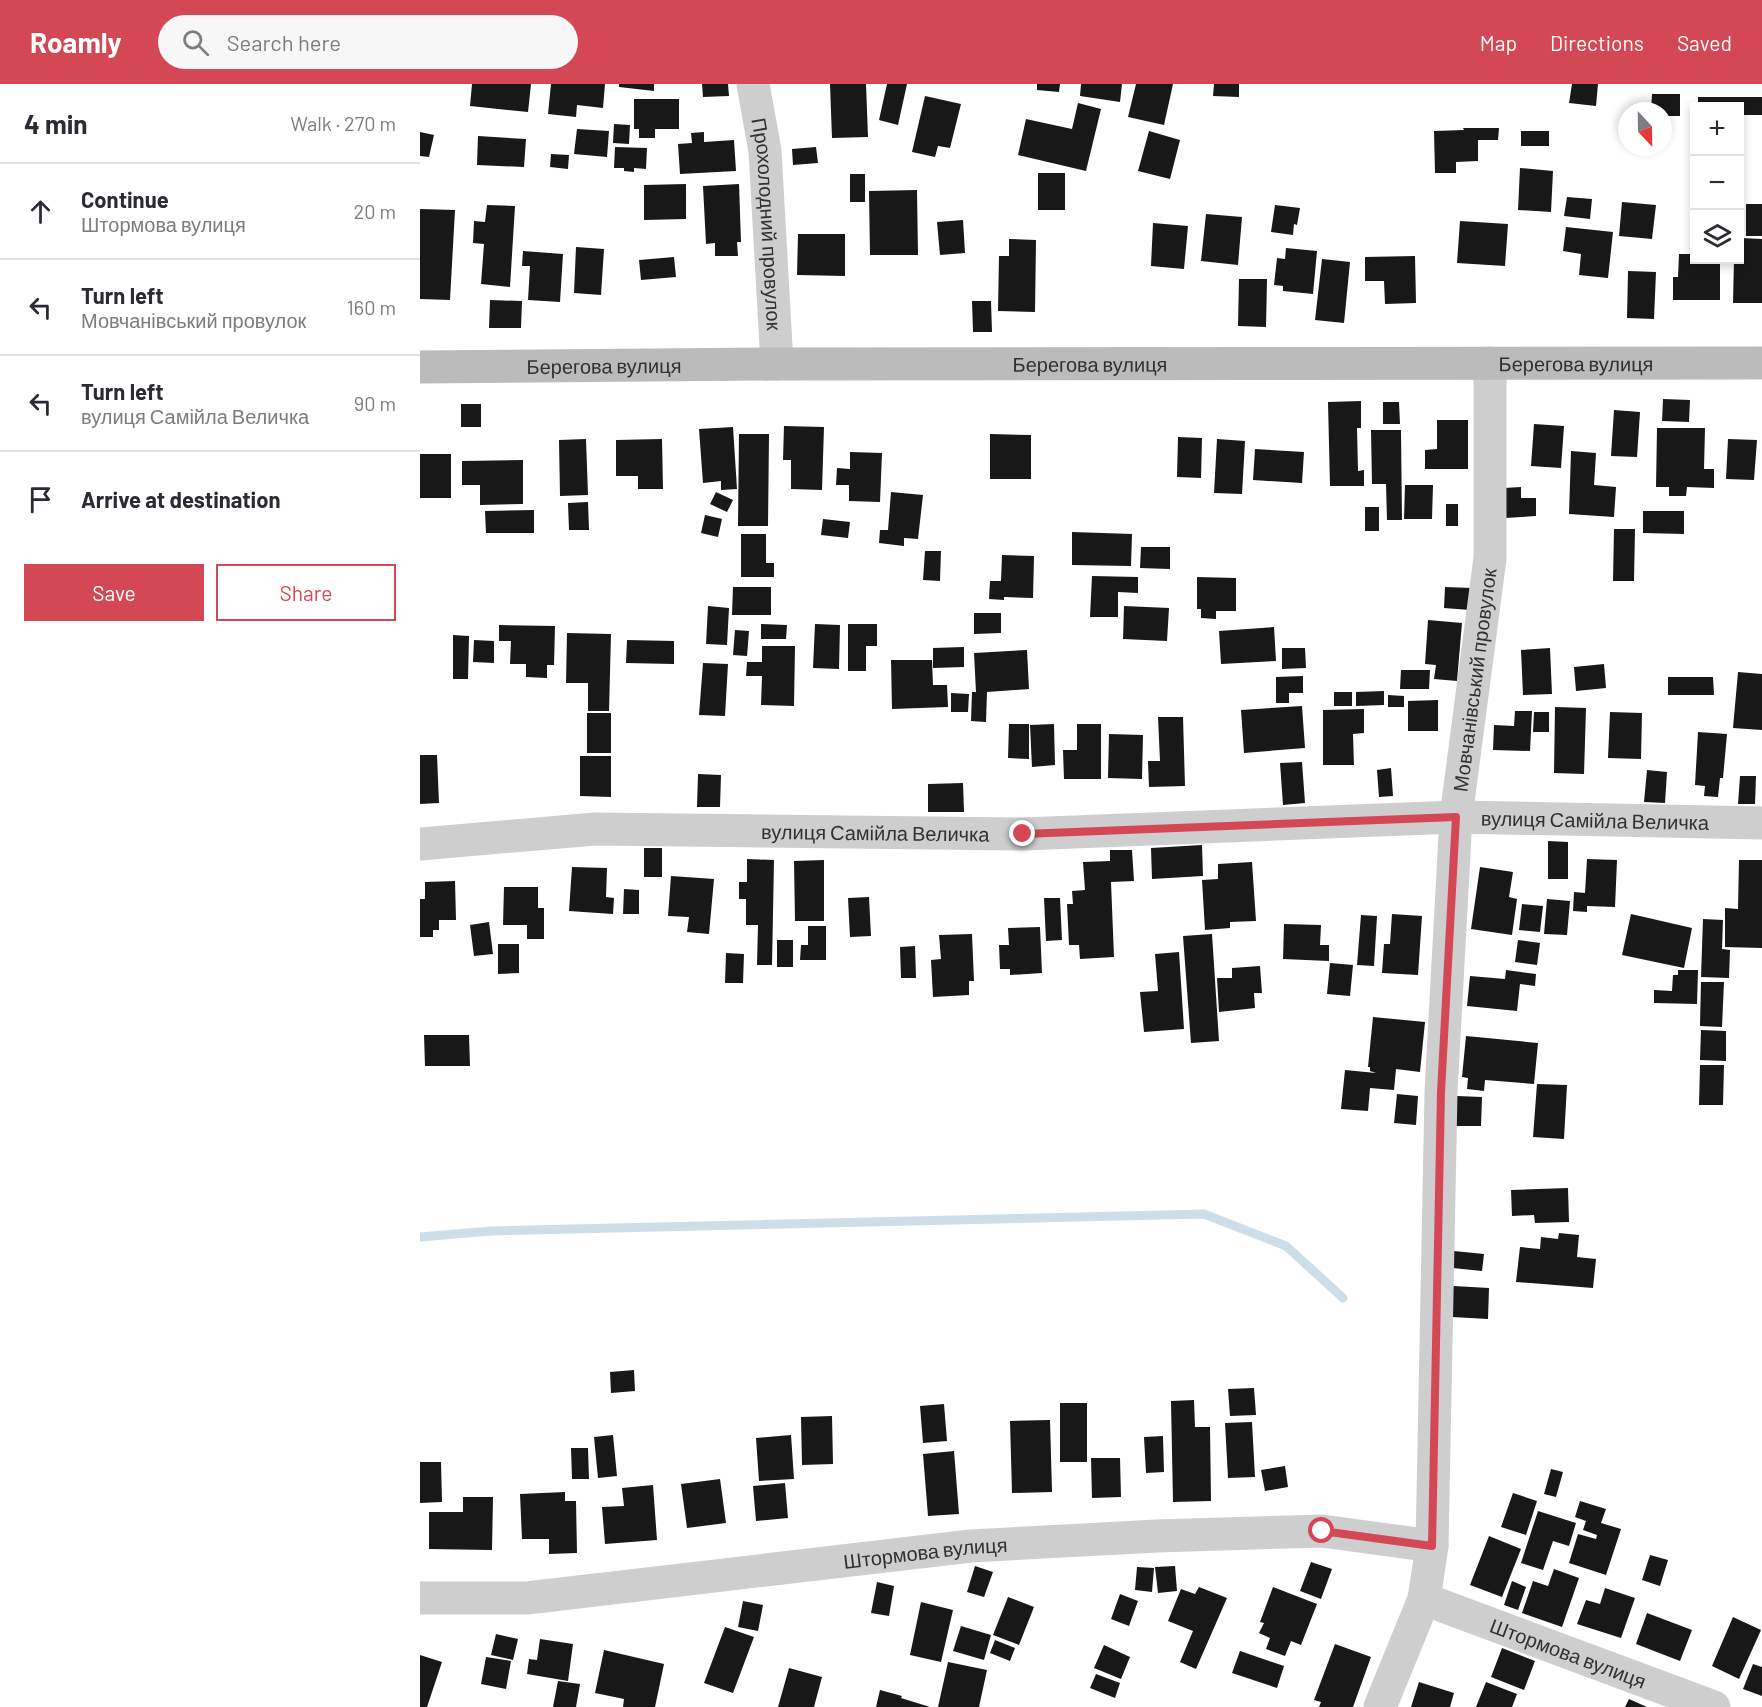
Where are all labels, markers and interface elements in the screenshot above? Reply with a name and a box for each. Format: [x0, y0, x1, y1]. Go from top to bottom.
search box [158, 15, 578, 69]
text: Roamly [30, 25, 122, 59]
icon: search [179, 26, 212, 59]
text: Search here [227, 29, 341, 55]
text: Map [1480, 30, 1517, 55]
text: Directions [1550, 30, 1644, 55]
text: Saved [1677, 30, 1732, 55]
north arrow [1618, 102, 1672, 156]
map controls [1690, 102, 1744, 264]
button: + [1690, 102, 1744, 156]
text: 4 min [24, 108, 88, 139]
text: Walk · 270 m [290, 111, 396, 135]
street label: Прохолодний провулок [747, 116, 787, 331]
button: − [1690, 156, 1744, 210]
text: Continue [81, 186, 169, 212]
icon: ahead [24, 195, 57, 228]
text: 20 m [353, 199, 396, 223]
button: layers [1690, 210, 1744, 264]
text: Штормова вулиця [81, 212, 246, 236]
text: Turn left [81, 282, 164, 308]
icon: left [24, 291, 57, 324]
text: 160 m [347, 295, 396, 319]
text: Мовчанівський провулок [81, 308, 306, 332]
street label: Берегова вулиця [1499, 351, 1653, 375]
street label: Берегова вулиця [1013, 352, 1167, 376]
street label: Берегова вулиця [526, 353, 682, 378]
text: Turn left [81, 378, 164, 404]
icon: left [24, 387, 57, 420]
text: 90 m [354, 391, 396, 415]
text: вулиця Самійла Величка [81, 404, 309, 428]
icon: arrive [24, 483, 57, 516]
text: Arrive at destination [81, 486, 280, 512]
button: Save [24, 564, 204, 621]
button: Share [216, 564, 396, 621]
street label: Мовчанівський провулок [1447, 566, 1501, 793]
street label: вулиця Самійла Величка [1481, 805, 1710, 834]
street label: вулиця Самійла Величка [761, 819, 990, 846]
route end [1009, 820, 1035, 846]
route start [1308, 1517, 1334, 1543]
street label: Штормова вулиця [842, 1532, 1008, 1573]
street label: Штормова вулиця [1487, 1613, 1650, 1693]

